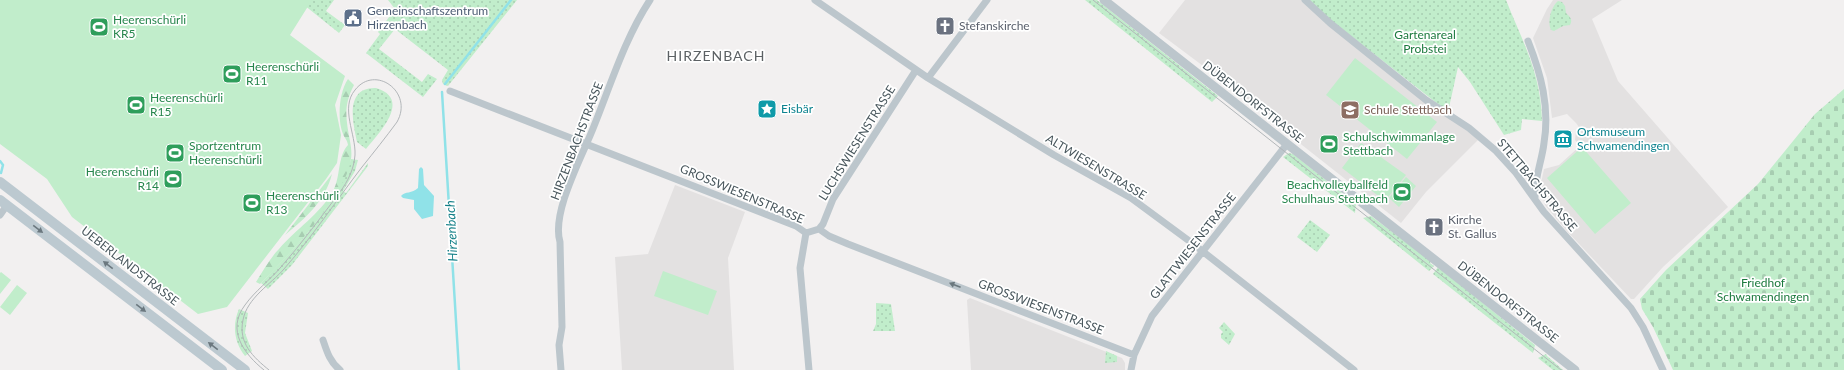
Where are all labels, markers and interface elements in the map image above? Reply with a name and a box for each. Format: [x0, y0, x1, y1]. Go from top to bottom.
place label: Gemeinschaftszentrum Hirzenbach [367, 3, 488, 32]
public building icon: Gemeinschaftszentrum Hirzenbach [342, 7, 364, 29]
place label: Heerenschürli KR5 [113, 12, 186, 41]
church icon: Stefanskirche [934, 15, 956, 37]
sports icon: Heerenschürli KR5 [88, 16, 110, 38]
place label: Stefanskirche [959, 18, 1030, 33]
park label: Gartenareal Probstei [1394, 27, 1456, 56]
district label: HIRZENBACH [667, 47, 765, 64]
street label: DÜBENDORFSTRASSE [1200, 58, 1307, 146]
place label: Heerenschürli R11 [246, 59, 319, 88]
sports icon: Heerenschürli R11 [221, 63, 243, 85]
street label: HIRZENBACHSTRASSE [547, 80, 606, 202]
street label: LUCHSWIESENSTRASSE [815, 82, 898, 203]
place label: Heerenschürli R15 [150, 90, 223, 119]
sports icon: Heerenschürli R15 [125, 94, 147, 116]
place icon: Eisbär [756, 98, 778, 120]
school or university icon: Schule Stettbach [1339, 99, 1361, 121]
place label: Eisbär [781, 101, 814, 116]
place label: Schule Stettbach [1364, 102, 1452, 117]
place label: Ortsmuseum Schwamendingen [1577, 124, 1670, 153]
museum icon: Ortsmuseum Schwamendingen [1552, 128, 1574, 150]
place label: Schulschwimmanlage Stettbach [1343, 129, 1455, 158]
street label: ALTWIESENSTRASSE [1043, 131, 1149, 203]
sports icon: Schulschwimmanlage Stettbach [1318, 133, 1340, 155]
street label: STETTBACHSTRASSE [1494, 135, 1581, 234]
place label: Sportzentrum Heerenschürli [189, 138, 262, 167]
sports icon: Sportzentrum Heerenschürli [164, 142, 186, 164]
street label: GROSSWIESENSTRASSE [678, 161, 807, 227]
place label: Heerenschürli R14 [86, 164, 159, 193]
sports icon: Heerenschürli R14 [162, 168, 184, 190]
place label: Beachvolleyballfeld Schulhaus Stettbach [1282, 177, 1388, 206]
sports icon: Beachvolleyballfeld Schulhaus Stettbach [1391, 181, 1413, 203]
place label: Heerenschürli R13 [266, 188, 339, 217]
street label: GLATTWIESENSTRASSE [1146, 189, 1239, 302]
sports icon: Heerenschürli R13 [241, 192, 263, 214]
water label: Hirzenbach [441, 200, 461, 262]
place label: Kirche St. Gallus [1448, 212, 1497, 241]
church icon: Kirche St. Gallus [1423, 216, 1445, 238]
street label: UEBERLANDSTRASSE [79, 223, 182, 308]
one-way arrow [33, 225, 44, 233]
street label: DÜBENDORFSTRASSE [1455, 258, 1562, 346]
one-way arrow [103, 262, 113, 270]
park label: Friedhof Schwamendingen [1717, 275, 1809, 304]
street label: GROSSWIESENSTRASSE [976, 276, 1106, 337]
one-way arrow [948, 282, 960, 288]
one-way arrow [136, 304, 147, 312]
one-way arrow [208, 342, 219, 351]

